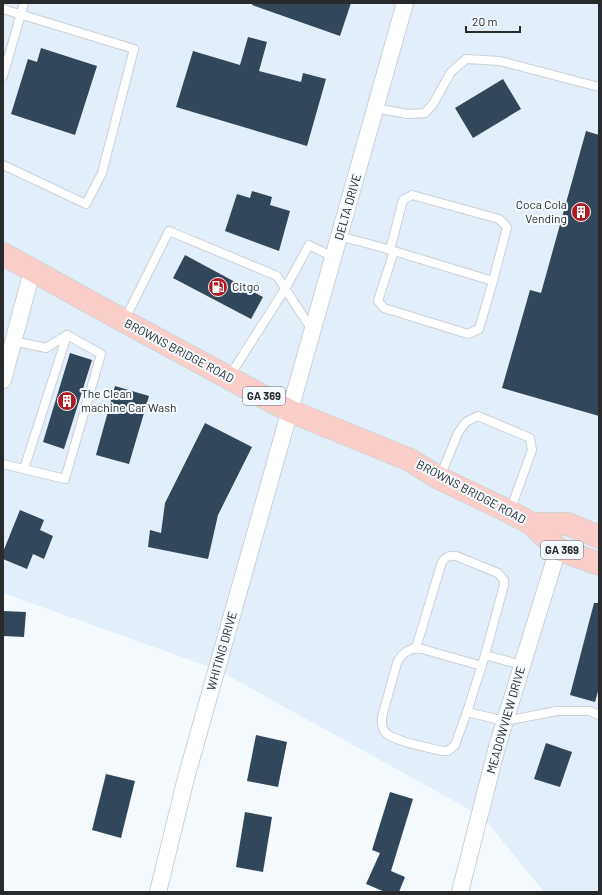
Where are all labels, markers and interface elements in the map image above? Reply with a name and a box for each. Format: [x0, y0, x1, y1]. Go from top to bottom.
scale bar [466, 8, 520, 34]
text: 20 m [472, 14, 498, 28]
street label: DELTA DRIVE [331, 172, 363, 241]
place label: Coca Cola Vending [516, 197, 567, 225]
building icon: Coca Cola Vending [570, 201, 592, 223]
fuel station icon: Citgo [207, 276, 229, 298]
place label: Citgo [232, 279, 260, 293]
street label: BROWNS BRIDGE ROAD [122, 315, 237, 385]
place label: The Clean machine Car Wash [81, 386, 176, 414]
road number: GA 369 [243, 387, 285, 405]
building icon: The Clean machine Car Wash [56, 390, 78, 412]
street label: BROWNS BRIDGE ROAD [414, 456, 529, 526]
road number: GA 369 [541, 541, 583, 559]
street label: WHITING DRIVE [203, 610, 239, 692]
street label: MEADOWVIEW DRIVE [483, 664, 527, 775]

